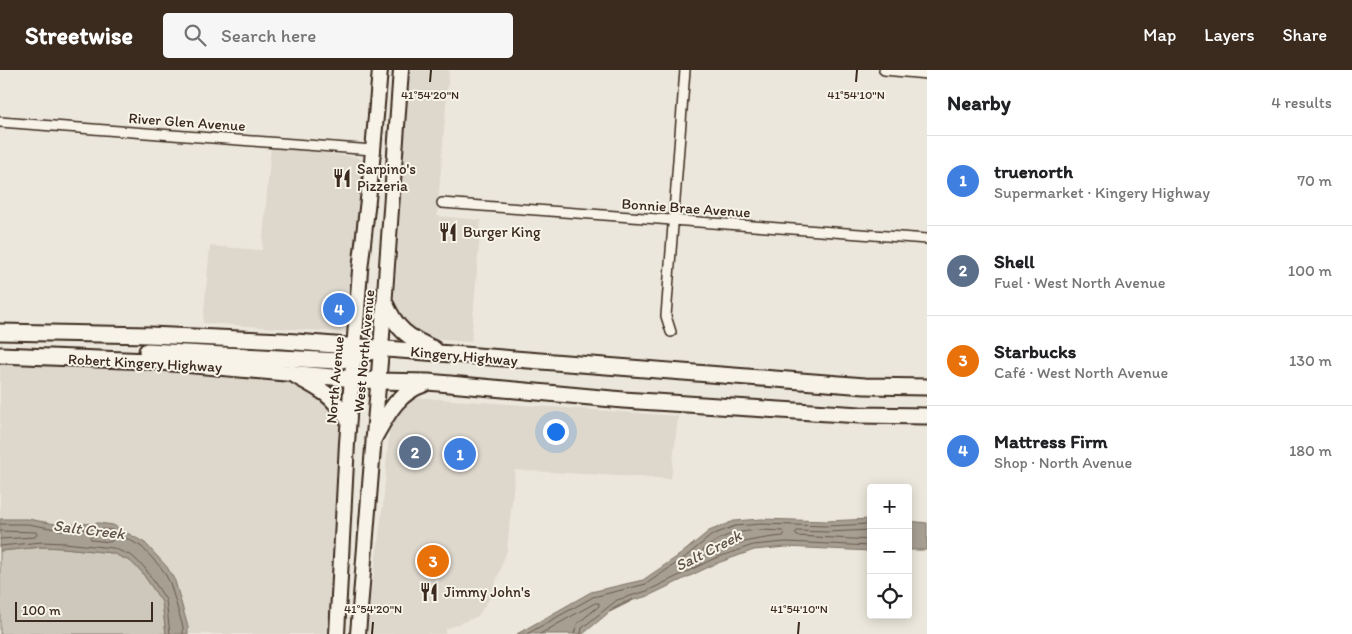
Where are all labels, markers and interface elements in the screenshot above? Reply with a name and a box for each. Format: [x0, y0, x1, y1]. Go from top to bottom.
search box [163, 13, 513, 58]
text: Streetwise [25, 21, 133, 50]
icon: search [181, 21, 209, 49]
text: Search here [221, 24, 316, 47]
text: Map [1143, 24, 1176, 46]
text: Layers [1204, 24, 1254, 46]
text: Share [1282, 24, 1327, 46]
text: 41°54'20"N [401, 88, 459, 102]
text: 41°54'10"N [827, 88, 885, 102]
text: Nearby [947, 90, 1011, 115]
text: 4 results [1271, 93, 1332, 112]
street label: River Glen Avenue [128, 109, 246, 135]
place label: Sarpino's Pizzeria [357, 160, 416, 195]
text: truenorth [994, 160, 1073, 183]
restaurant icon: Sarpino's Pizzeria [331, 167, 353, 189]
text: 1 [959, 171, 967, 190]
text: 70 m [1297, 171, 1332, 190]
text: Supermarket · Kingery Highway [994, 183, 1210, 202]
street label: Bonnie Brae Avenue [621, 195, 751, 221]
restaurant icon: Burger King [437, 221, 459, 243]
place label: Burger King [463, 223, 541, 241]
text: Shell [994, 250, 1035, 273]
text: 2 [959, 261, 967, 280]
text: 100 m [1288, 261, 1332, 280]
text: Fuel · West North Avenue [994, 273, 1165, 292]
street label: West North Avenue [350, 289, 378, 413]
pin: 4 [323, 290, 355, 328]
street label: North Avenue [322, 336, 348, 424]
text: Starbucks [994, 340, 1076, 363]
street label: Kingery Highway [410, 342, 518, 370]
street label: Robert Kingery Highway [68, 350, 222, 376]
text: 3 [959, 351, 967, 370]
text: 130 m [1289, 351, 1332, 370]
text: Café · West North Avenue [994, 363, 1168, 382]
your location [543, 419, 569, 445]
text: Mattress Firm [994, 430, 1108, 453]
pin: 2 [399, 433, 431, 471]
pin: 1 [444, 435, 476, 473]
text: 4 [958, 441, 968, 460]
text: 180 m [1289, 441, 1332, 460]
text: Shop · North Avenue [994, 453, 1132, 472]
map controls [867, 484, 912, 619]
button: + [867, 484, 912, 529]
water label: Salt Creek [52, 516, 126, 543]
water label: Salt Creek [672, 525, 745, 575]
button: − [867, 529, 912, 574]
pin: 3 [417, 542, 449, 580]
button: locate [867, 574, 912, 619]
restaurant icon: Jimmy John's [418, 581, 440, 603]
place label: Jimmy John's [444, 583, 531, 601]
scale bar [15, 599, 152, 622]
text: 100 m [22, 602, 61, 619]
text: 41°54'20"N [344, 602, 402, 616]
text: 41°54'10"N [770, 602, 828, 616]

